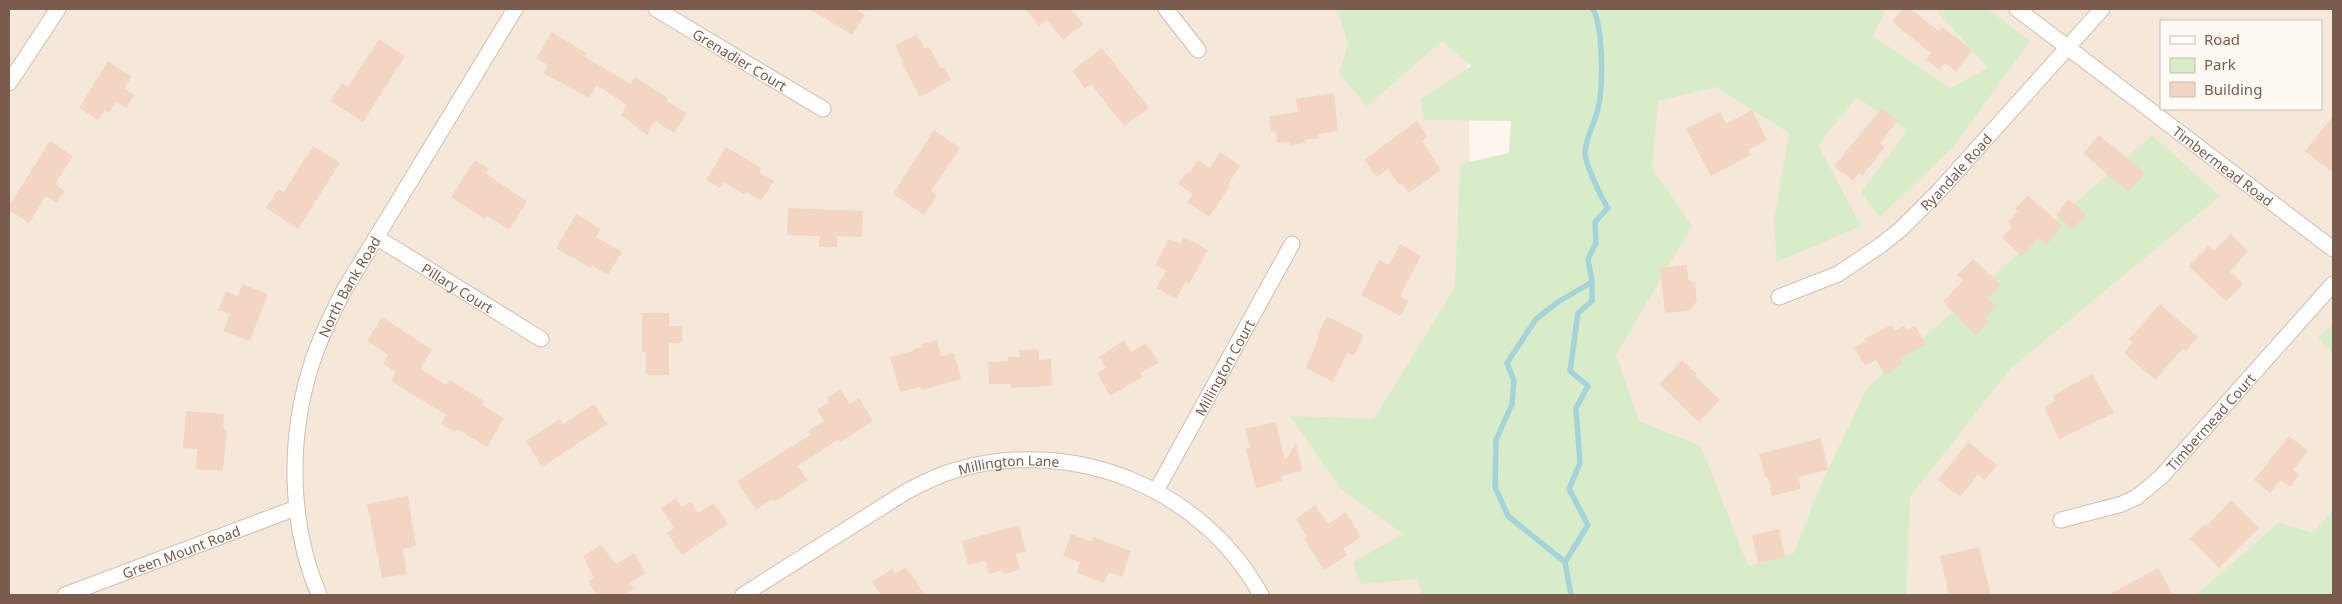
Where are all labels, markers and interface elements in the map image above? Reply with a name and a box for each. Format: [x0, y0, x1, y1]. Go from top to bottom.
legend [2160, 20, 2322, 110]
street label: Grenadier Court [689, 24, 791, 95]
text: Road [2204, 29, 2240, 49]
text: Park [2204, 54, 2236, 74]
text: Building [2204, 79, 2262, 99]
street label: Timbermead Road [2169, 121, 2277, 210]
street label: Ryandale Road [1916, 129, 1996, 214]
street label: North Bank Road [313, 232, 384, 340]
street label: Pillary Court [418, 258, 497, 317]
street label: Millington Court [1190, 316, 1258, 419]
street label: Timbermead Court [2162, 369, 2259, 475]
street label: Millington Lane [956, 450, 1061, 479]
street label: Green Mount Road [119, 520, 243, 582]

